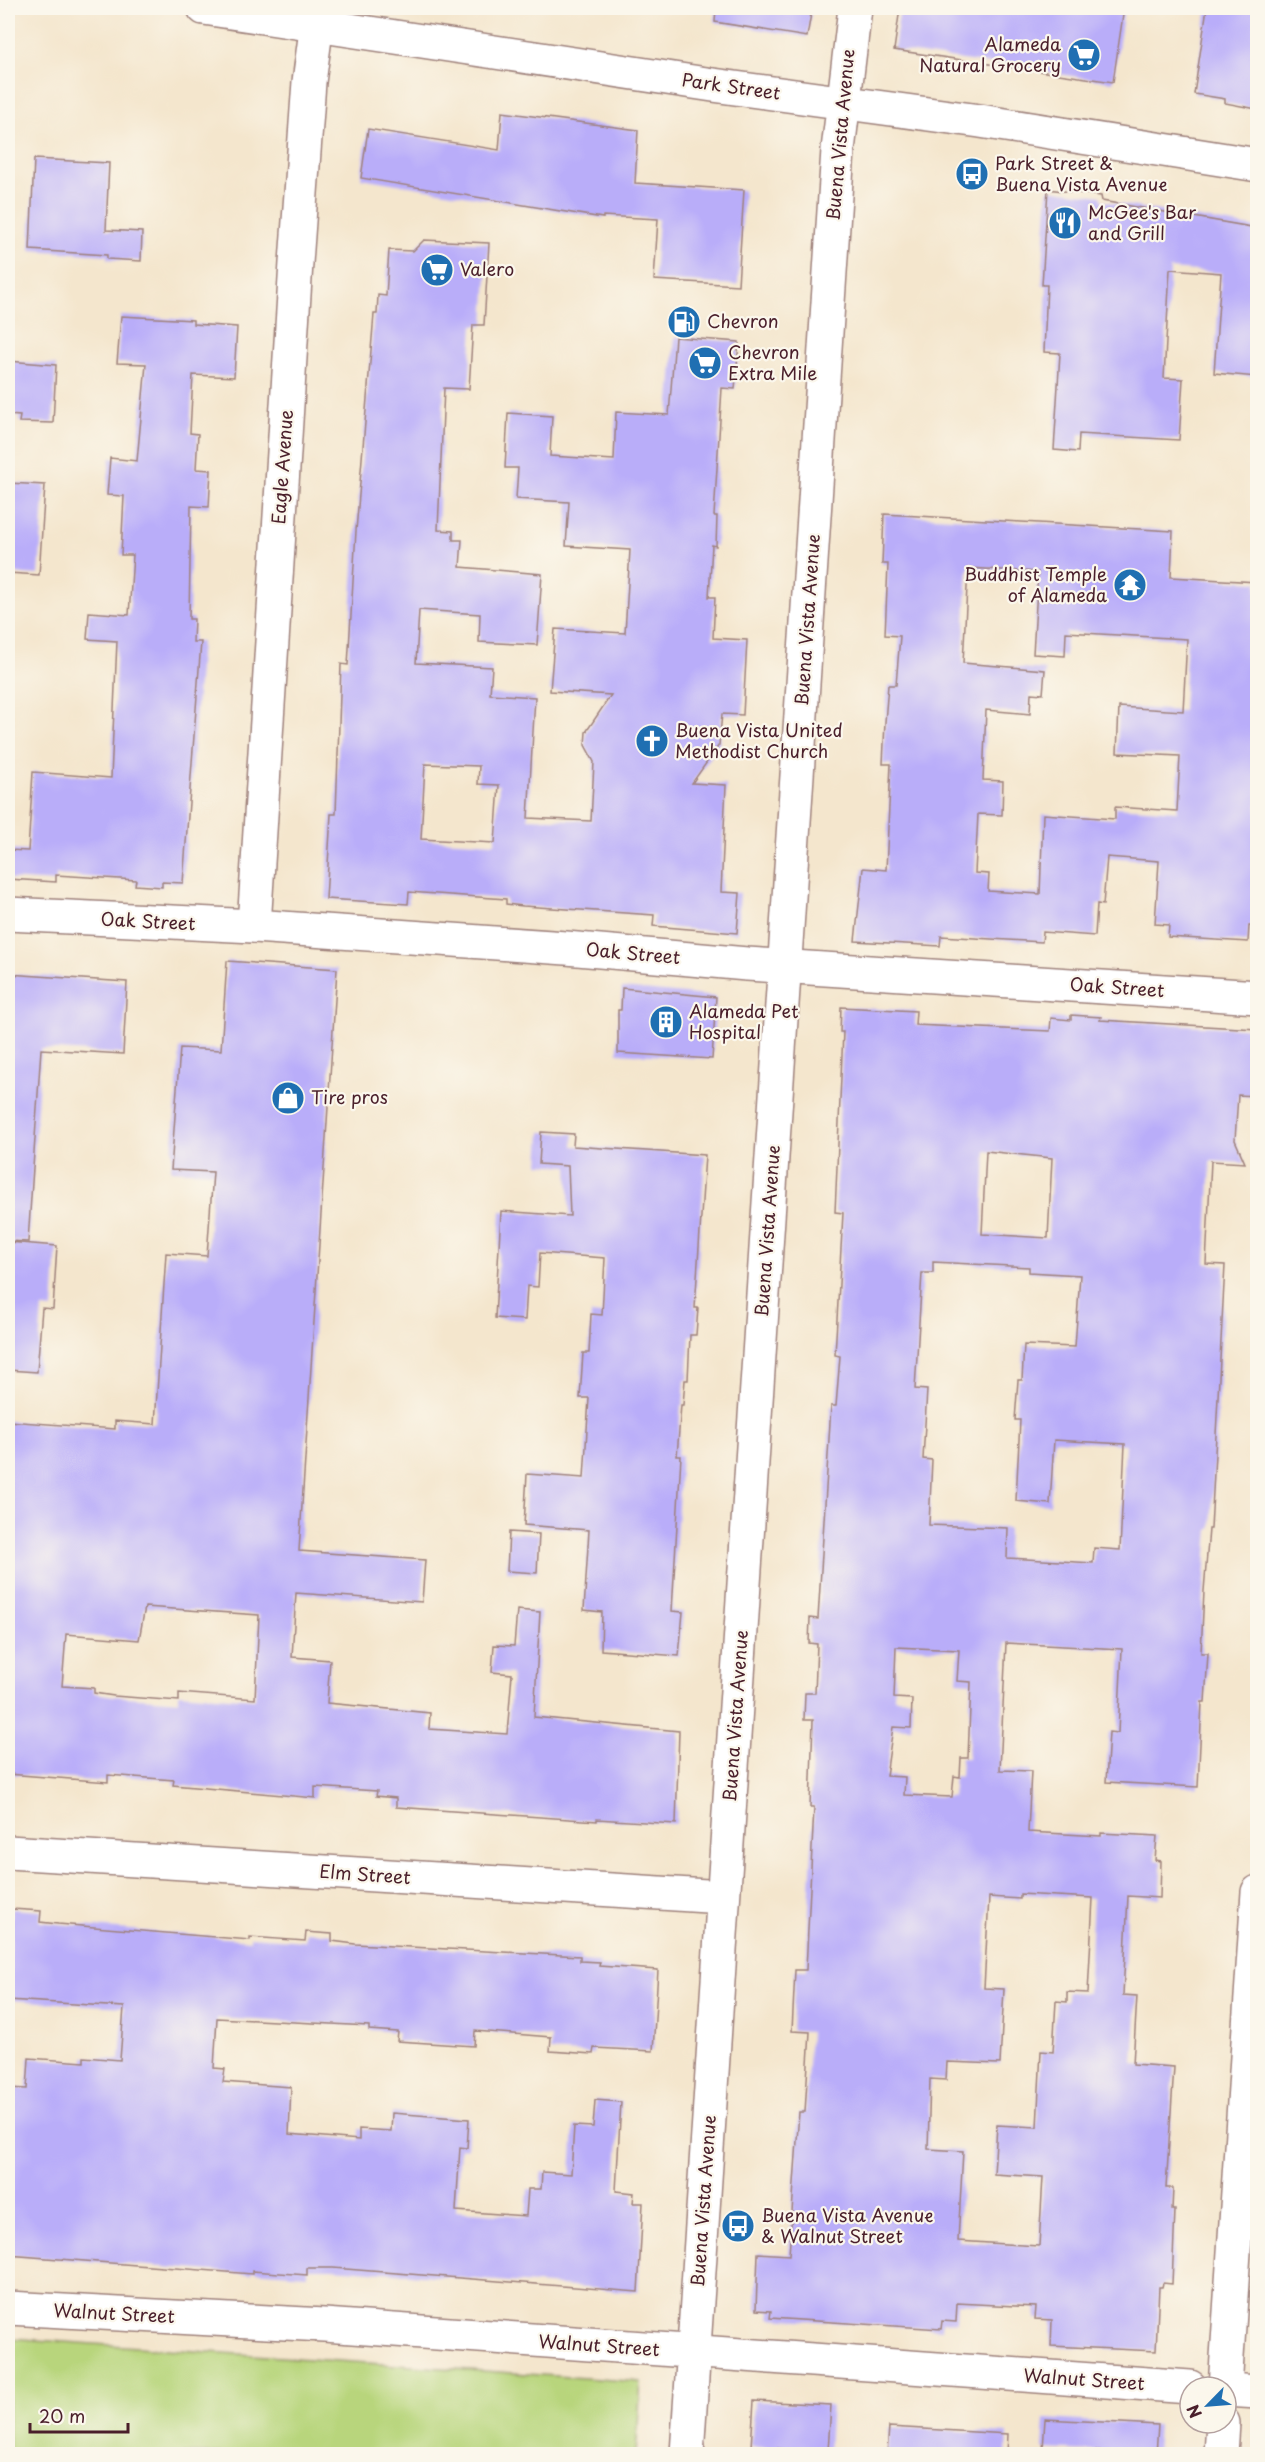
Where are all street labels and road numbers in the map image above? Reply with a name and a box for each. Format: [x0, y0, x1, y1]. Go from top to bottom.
street label: Buena Vista Avenue [819, 48, 860, 222]
street label: Park Street [680, 65, 782, 106]
street label: Eagle Avenue [264, 408, 299, 525]
street label: Buena Vista Avenue [787, 533, 826, 707]
street label: Oak Street [100, 905, 196, 936]
street label: Oak Street [585, 935, 682, 970]
street label: Oak Street [1069, 970, 1165, 1003]
street label: Buena Vista Avenue [747, 1144, 786, 1318]
street label: Buena Vista Avenue [715, 1629, 754, 1803]
street label: Elm Street [319, 1857, 412, 1890]
street label: Buena Vista Avenue [683, 2114, 722, 2288]
street label: Walnut Street [53, 2296, 175, 2329]
street label: Walnut Street [538, 2327, 661, 2362]
street label: Walnut Street [1023, 2361, 1146, 2396]

